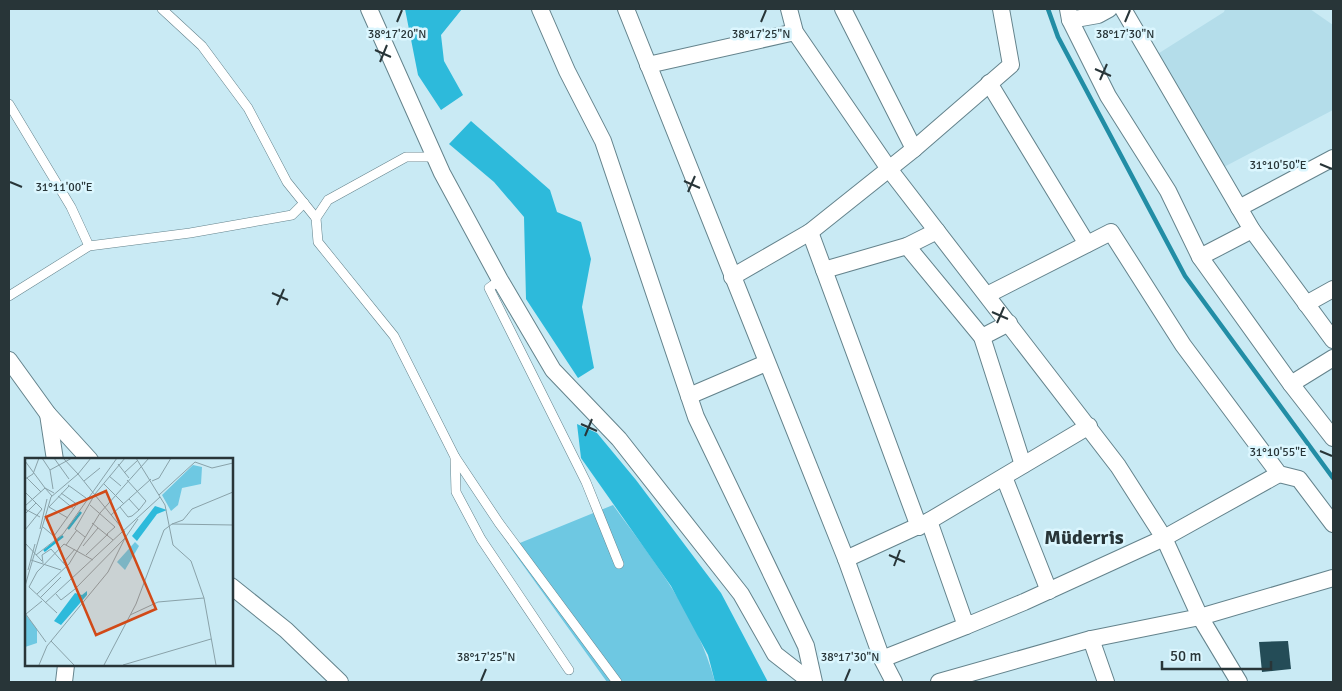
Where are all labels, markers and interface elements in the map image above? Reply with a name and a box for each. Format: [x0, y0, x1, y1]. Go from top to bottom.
text: 38°17'20"N [368, 27, 426, 42]
text: 38°17'25"N [732, 27, 790, 42]
text: 38°17'30"N [1096, 27, 1154, 42]
text: 31°10'50"E [1249, 158, 1307, 173]
text: 31°11'00"E [35, 180, 93, 195]
text: 31°10'55"E [1249, 445, 1307, 460]
inset map [25, 458, 232, 666]
district label: Müderris [1044, 525, 1124, 550]
scale bar [1162, 638, 1271, 670]
text: 50 m [1170, 647, 1201, 665]
text: 38°17'25"N [457, 650, 515, 665]
text: 38°17'30"N [821, 650, 879, 665]

